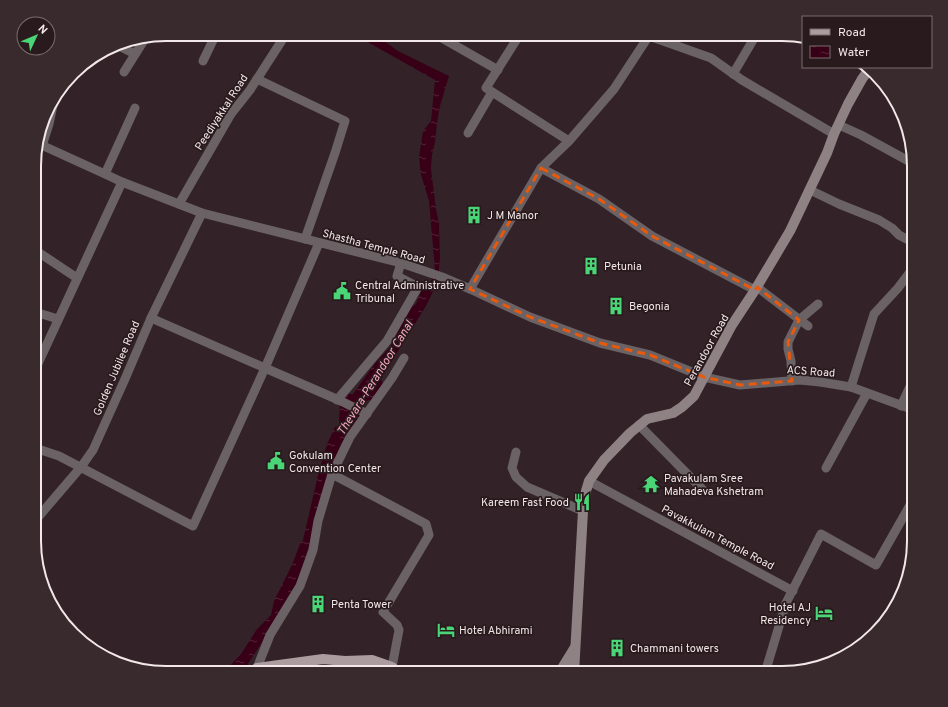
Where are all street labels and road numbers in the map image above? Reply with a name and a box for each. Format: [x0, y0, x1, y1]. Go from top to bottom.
street label: Peediyakkal Road [192, 72, 252, 153]
street label: Shastha Temple Road [321, 227, 427, 267]
street label: Perandoor Road [681, 312, 732, 389]
street label: Golden Jubilee Road [91, 319, 143, 418]
street label: ACS Road [786, 363, 836, 381]
street label: Pavakkulam Temple Road [659, 502, 776, 574]

